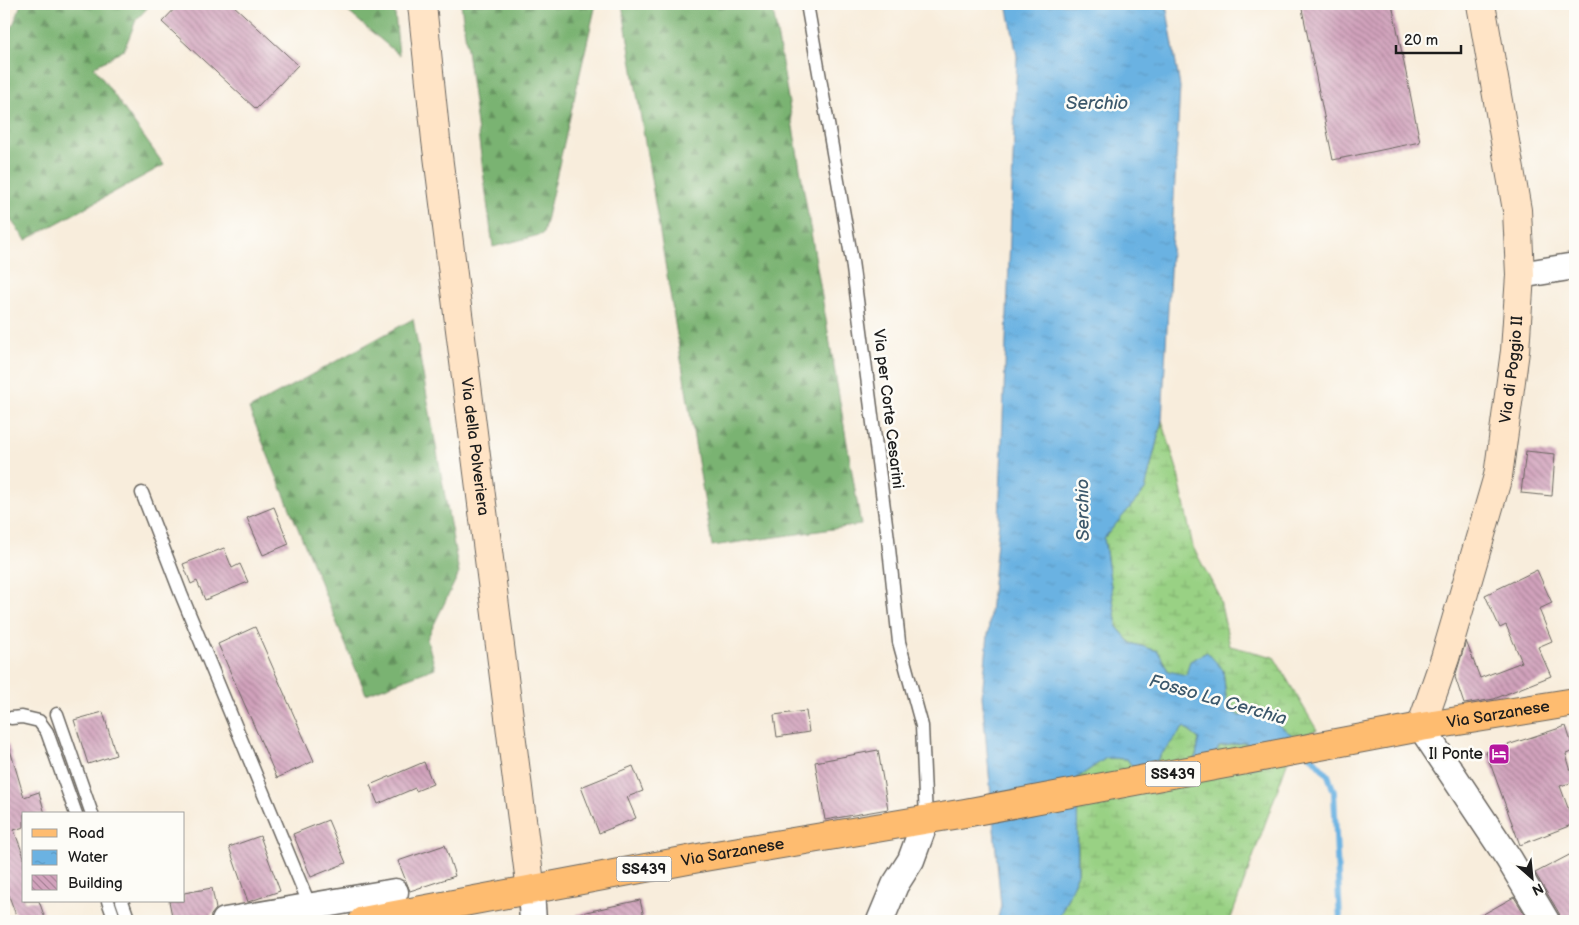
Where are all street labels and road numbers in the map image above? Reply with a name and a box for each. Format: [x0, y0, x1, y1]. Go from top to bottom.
street label: Via di Poggio II [1496, 315, 1527, 425]
street label: Via per Corte Cesarini [869, 328, 907, 490]
street label: Via della Polveriera [457, 377, 493, 517]
street label: Via Sarzanese [1445, 697, 1552, 732]
road number: SS439 [1146, 762, 1200, 786]
street label: Via Sarzanese [680, 834, 786, 871]
road number: SS439 [616, 856, 672, 882]

